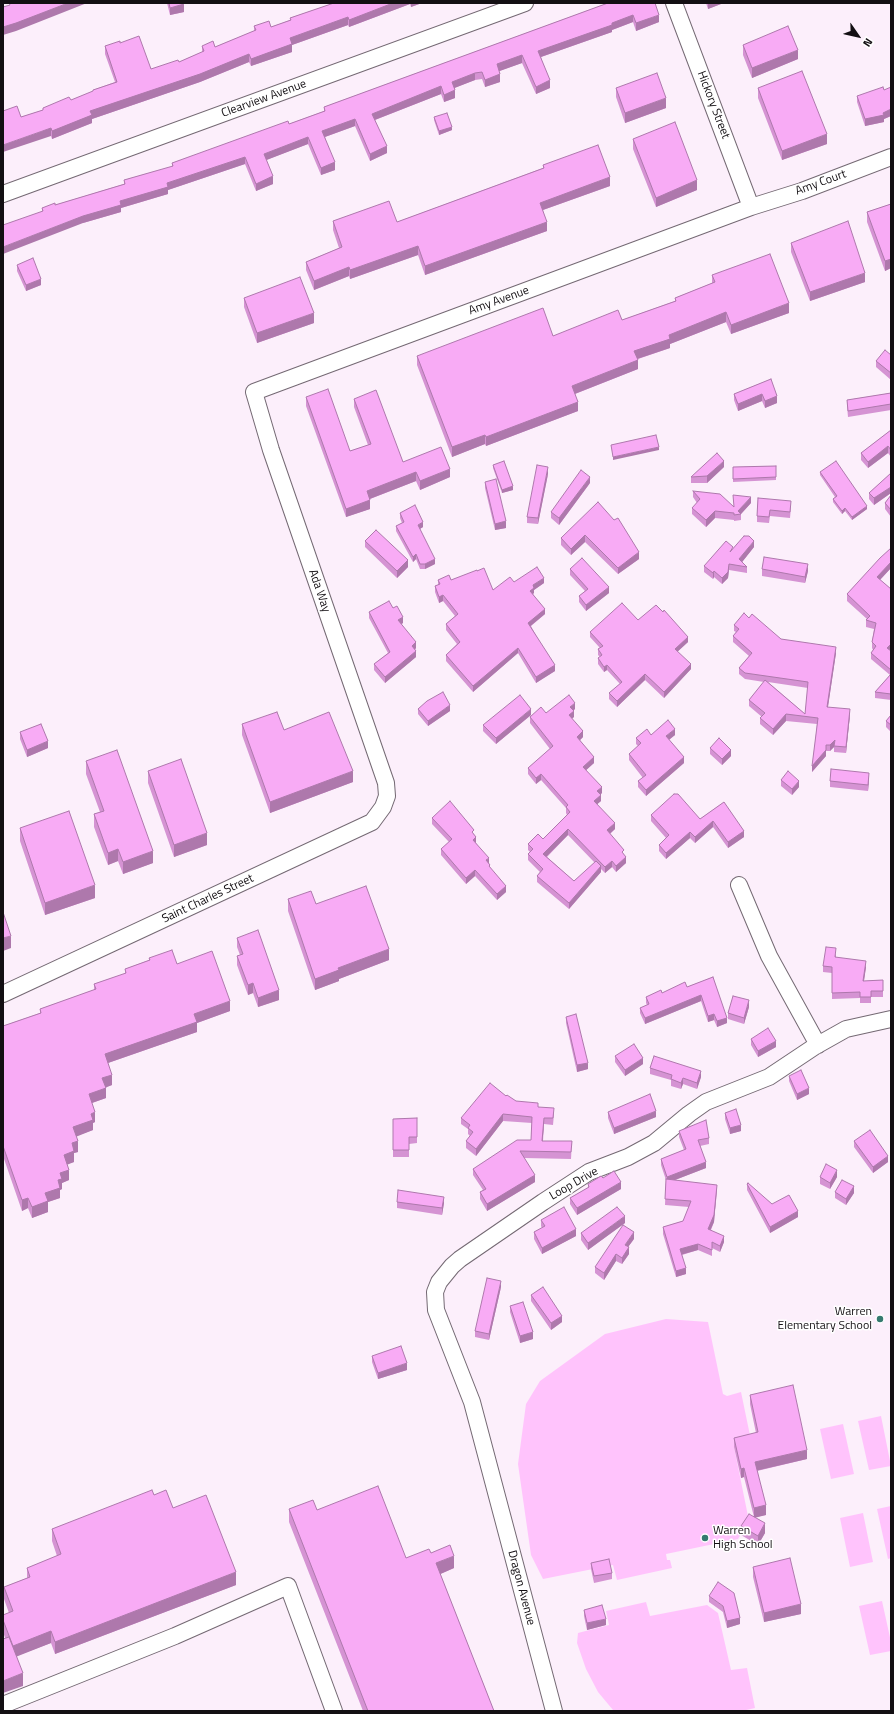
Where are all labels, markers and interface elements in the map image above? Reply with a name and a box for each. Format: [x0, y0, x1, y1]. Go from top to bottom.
north arrow [838, 16, 878, 56]
text: N [859, 35, 877, 50]
street label: Hickory Street [693, 69, 733, 141]
street label: Clearview Avenue [220, 77, 308, 121]
street label: Amy Court [794, 167, 848, 199]
street label: Amy Avenue [467, 283, 531, 319]
street label: Ada Way [305, 568, 333, 614]
street label: Saint Charles Street [160, 871, 256, 927]
street label: Loop Drive [547, 1164, 601, 1204]
place label: Warren Elementary School [778, 1305, 872, 1333]
marker: Warren Elementary School [875, 1314, 885, 1324]
place label: Warren High School [713, 1524, 773, 1552]
marker: Warren High School [700, 1533, 710, 1543]
street label: Dragon Avenue [504, 1549, 538, 1627]

